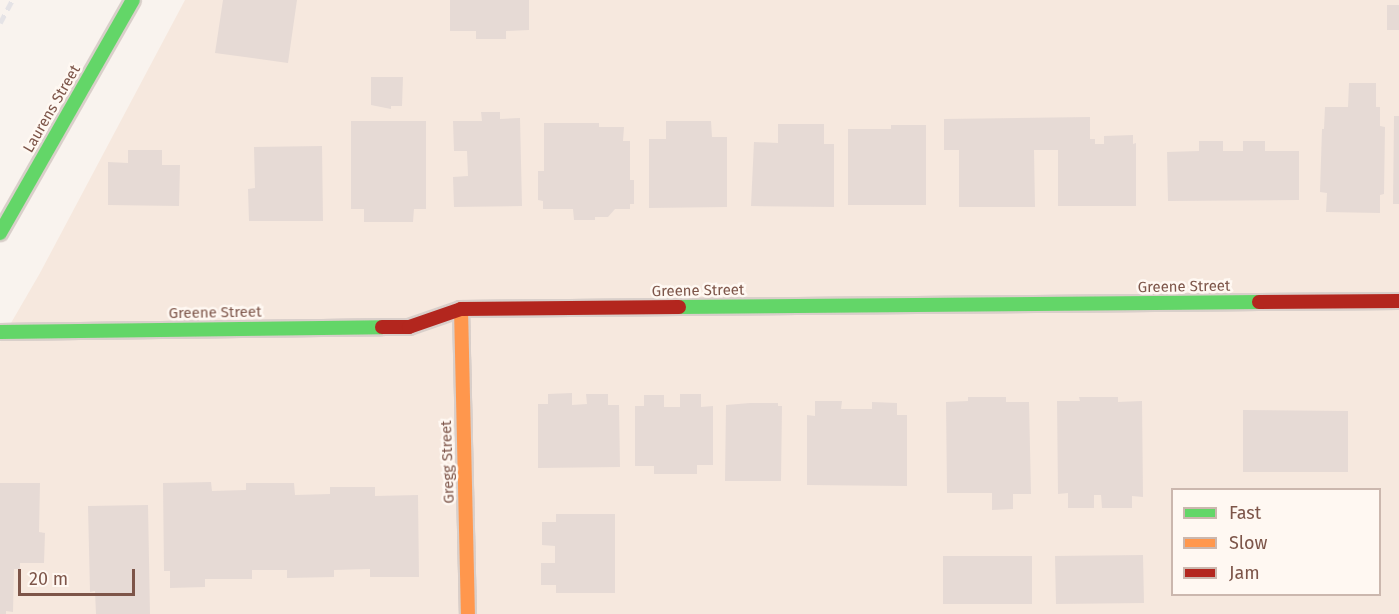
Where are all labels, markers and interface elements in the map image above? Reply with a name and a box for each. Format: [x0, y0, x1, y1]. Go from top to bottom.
street label: Laurens Street [20, 62, 84, 156]
street label: Greene Street [1137, 277, 1231, 297]
street label: Greene Street [651, 281, 745, 301]
street label: Greene Street [168, 303, 262, 323]
street label: Gregg Street [438, 420, 458, 504]
legend [1171, 488, 1381, 596]
text: Fast [1229, 502, 1261, 524]
text: Slow [1229, 532, 1267, 554]
scale bar [21, 557, 138, 595]
text: Jam [1229, 562, 1260, 584]
text: 20 m [29, 568, 68, 590]

